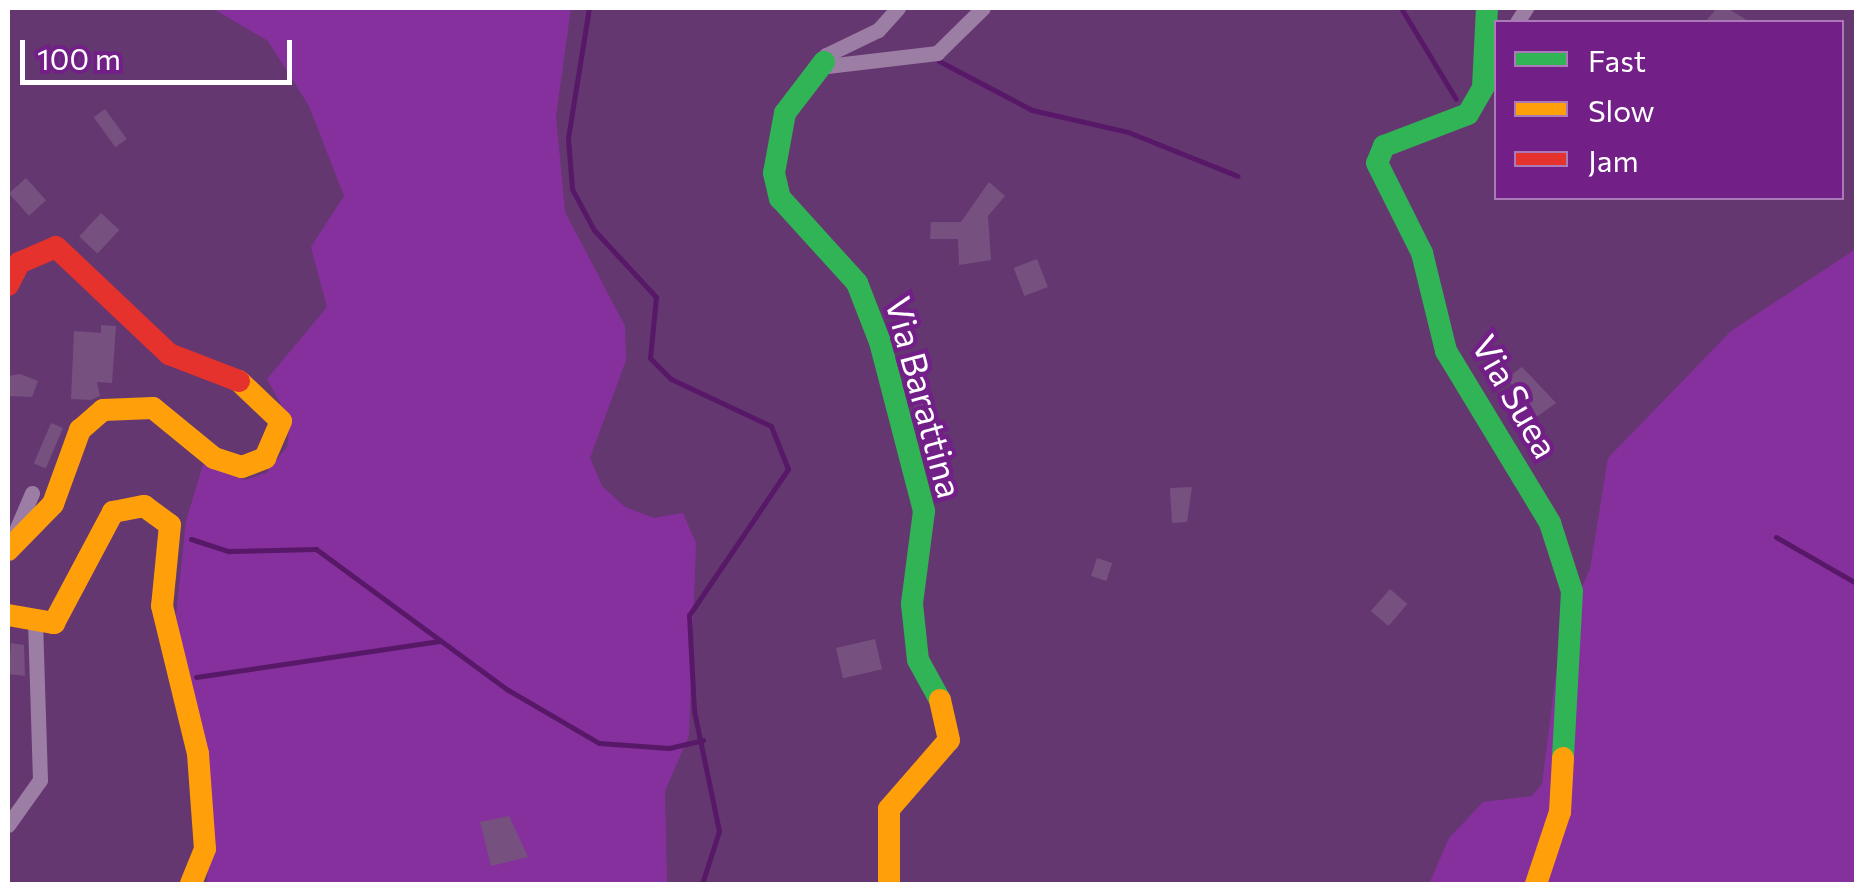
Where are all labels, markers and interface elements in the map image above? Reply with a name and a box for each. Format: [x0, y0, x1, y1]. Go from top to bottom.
scale bar [25, 20, 298, 82]
legend [1494, 20, 1844, 200]
text: 100 m [37, 39, 121, 76]
text: Fast [1588, 41, 1646, 78]
text: Slow [1588, 91, 1655, 128]
text: Jam [1588, 141, 1639, 178]
street label: Via Barattina [878, 292, 972, 502]
street label: Via Suea [1464, 327, 1568, 465]

